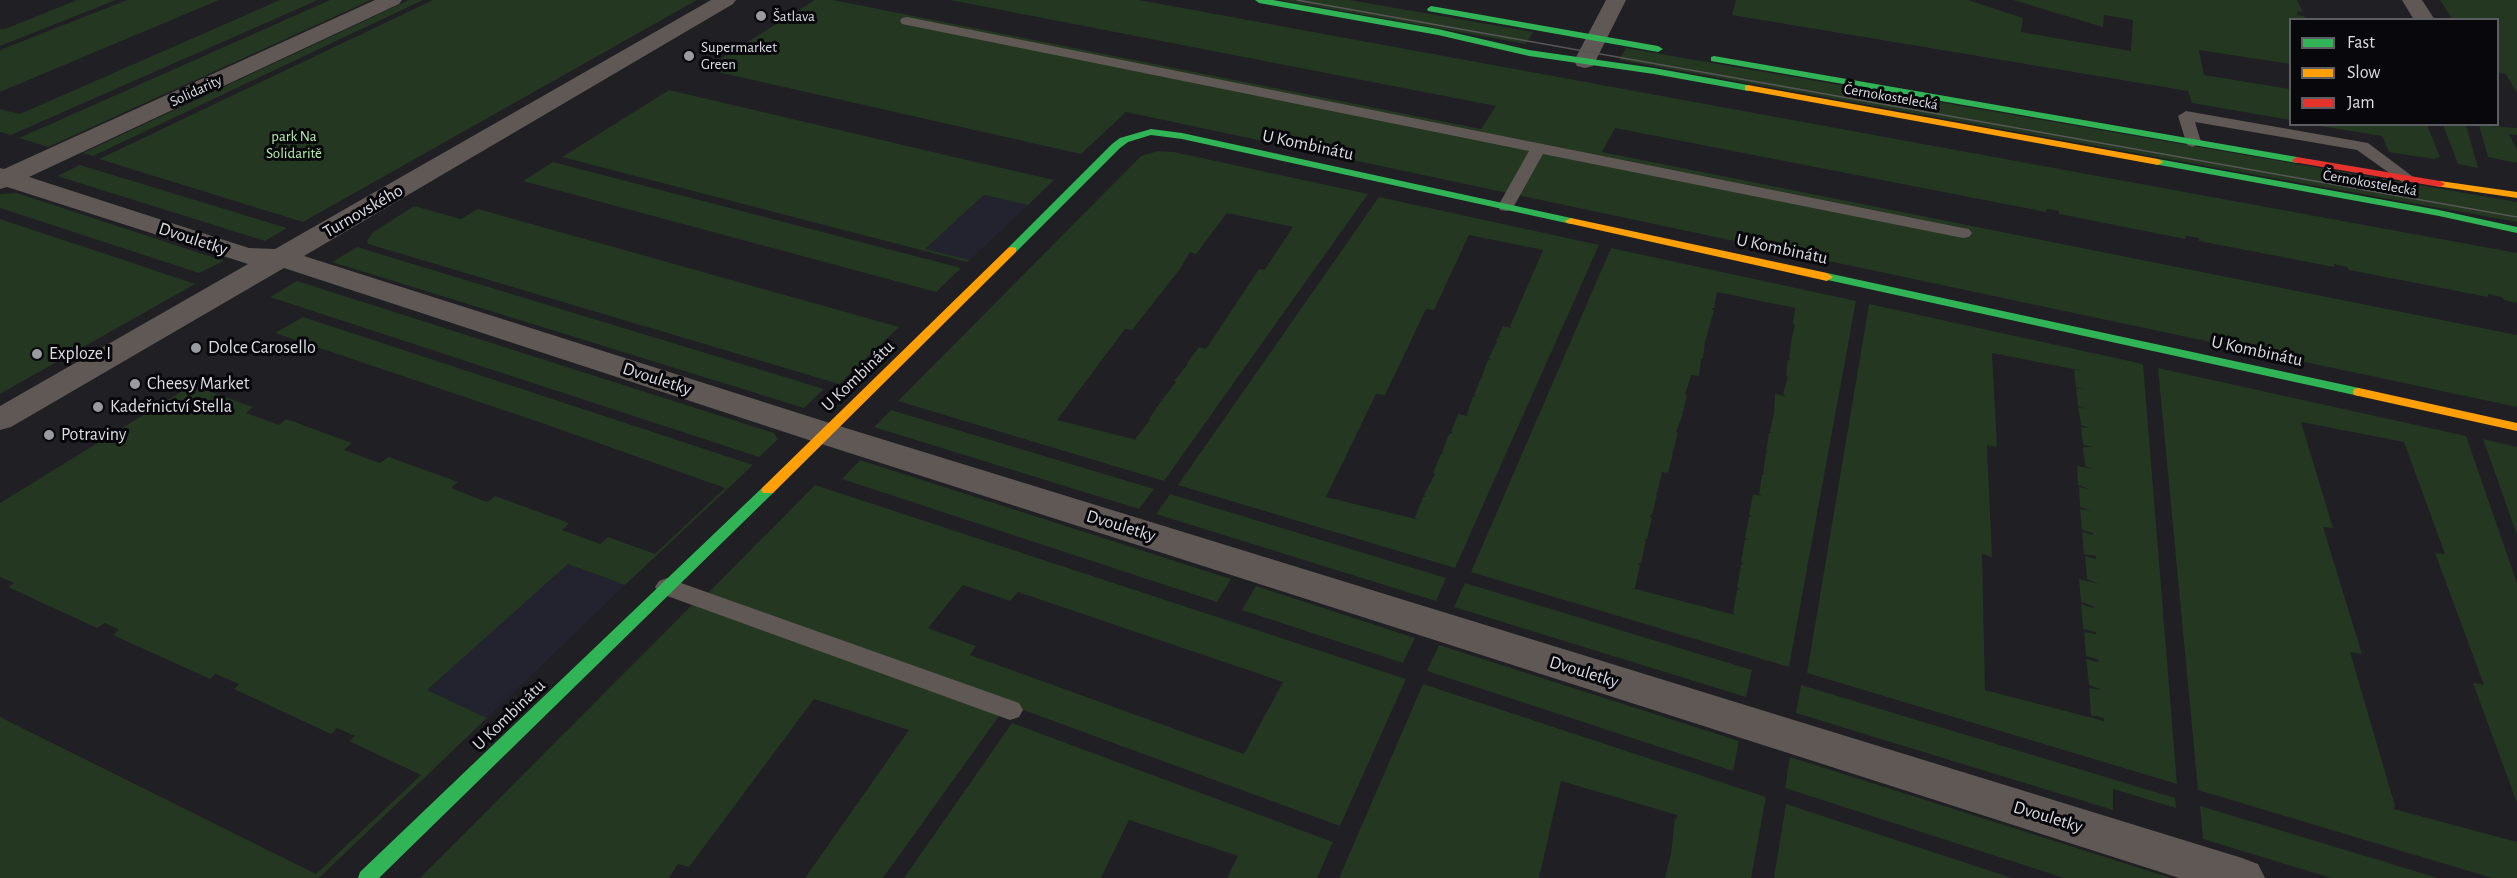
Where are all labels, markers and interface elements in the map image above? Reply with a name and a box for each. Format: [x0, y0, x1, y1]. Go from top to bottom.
place label: Šatlava [773, 7, 815, 25]
marker: Šatlava [754, 9, 768, 23]
legend [2289, 18, 2499, 126]
text: Fast [2347, 34, 2375, 52]
place label: Supermarket Green [701, 38, 777, 73]
marker: Supermarket Green [682, 49, 696, 63]
text: Slow [2347, 64, 2380, 82]
street label: Solidarity [167, 71, 225, 111]
street label: Černokostelecká [1843, 80, 1939, 114]
text: Jam [2347, 94, 2375, 112]
street label: U Kombinátu [1260, 125, 1356, 165]
park label: park Na Solidaritě [266, 127, 322, 162]
street label: Černokostelecká [2322, 166, 2418, 200]
street label: Turnovského [319, 179, 407, 243]
street label: Dvouletky [156, 218, 230, 260]
street label: U Kombinátu [1734, 229, 1830, 269]
street label: U Kombinátu [2209, 331, 2305, 371]
street label: U Kombinátu [817, 336, 899, 416]
place label: Dolce Carosello [208, 337, 316, 359]
marker: Dolce Carosello [189, 341, 203, 355]
place label: Exploze I [49, 343, 111, 365]
marker: Exploze I [30, 347, 44, 361]
street label: Dvouletky [620, 358, 694, 400]
place label: Cheesy Market [147, 373, 250, 395]
marker: Cheesy Market [128, 377, 142, 391]
place label: Kadeřnictví Stella [110, 396, 232, 418]
marker: Kadeřnictví Stella [91, 400, 105, 414]
place label: Potraviny [61, 424, 127, 446]
marker: Potraviny [42, 428, 56, 442]
street label: Dvouletky [1084, 505, 1158, 547]
street label: Dvouletky [1547, 651, 1621, 693]
street label: U Kombinátu [468, 675, 550, 755]
street label: Dvouletky [2011, 796, 2085, 838]

